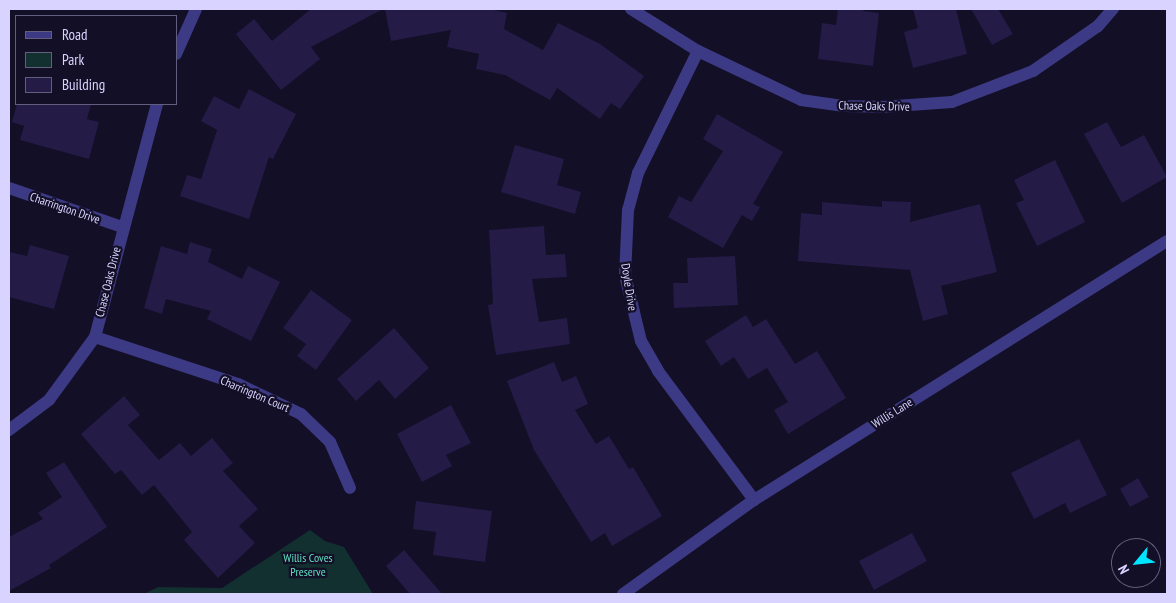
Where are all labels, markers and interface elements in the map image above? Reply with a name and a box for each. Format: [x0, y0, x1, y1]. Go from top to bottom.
legend [15, 15, 178, 105]
text: Road [62, 25, 88, 44]
text: Park [62, 50, 84, 69]
text: Building [62, 75, 105, 94]
street label: Chase Oaks Drive [838, 98, 910, 114]
street label: Charrington Drive [28, 189, 102, 227]
street label: Chase Oaks Drive [92, 246, 124, 318]
street label: Doyle Drive [618, 262, 640, 312]
street label: Charrington Court [218, 373, 292, 415]
street label: Willis Lane [869, 395, 915, 431]
north arrow [1111, 538, 1161, 588]
park label: Willis Coves Preserve [283, 551, 333, 579]
text: N [1114, 562, 1133, 577]

